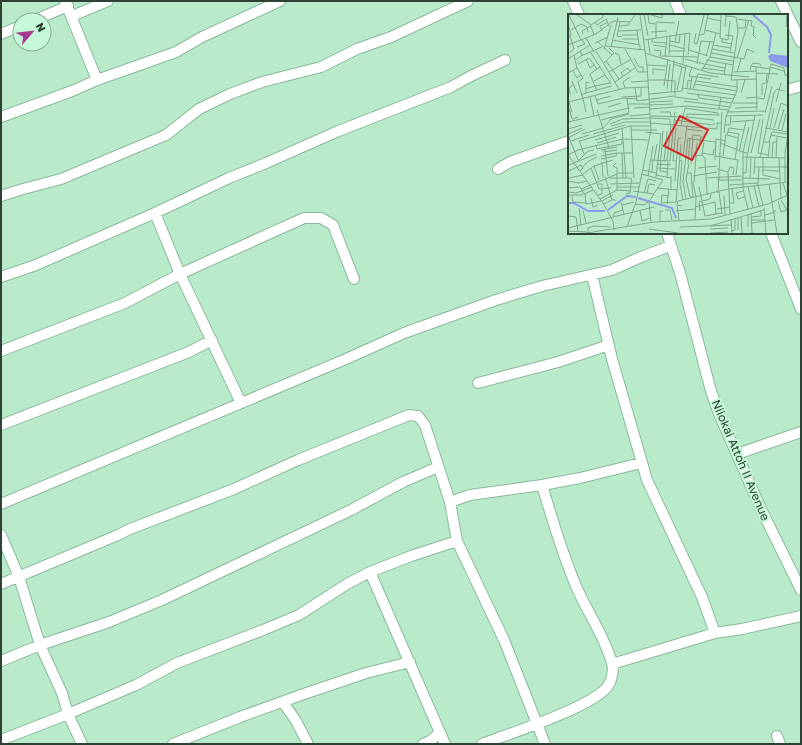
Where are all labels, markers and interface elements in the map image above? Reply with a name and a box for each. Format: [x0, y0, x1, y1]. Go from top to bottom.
north arrow [12, 12, 52, 52]
inset map [568, 14, 788, 234]
text: N [34, 20, 49, 34]
street label: Niiokai Attoh II Avenue [709, 397, 773, 523]

